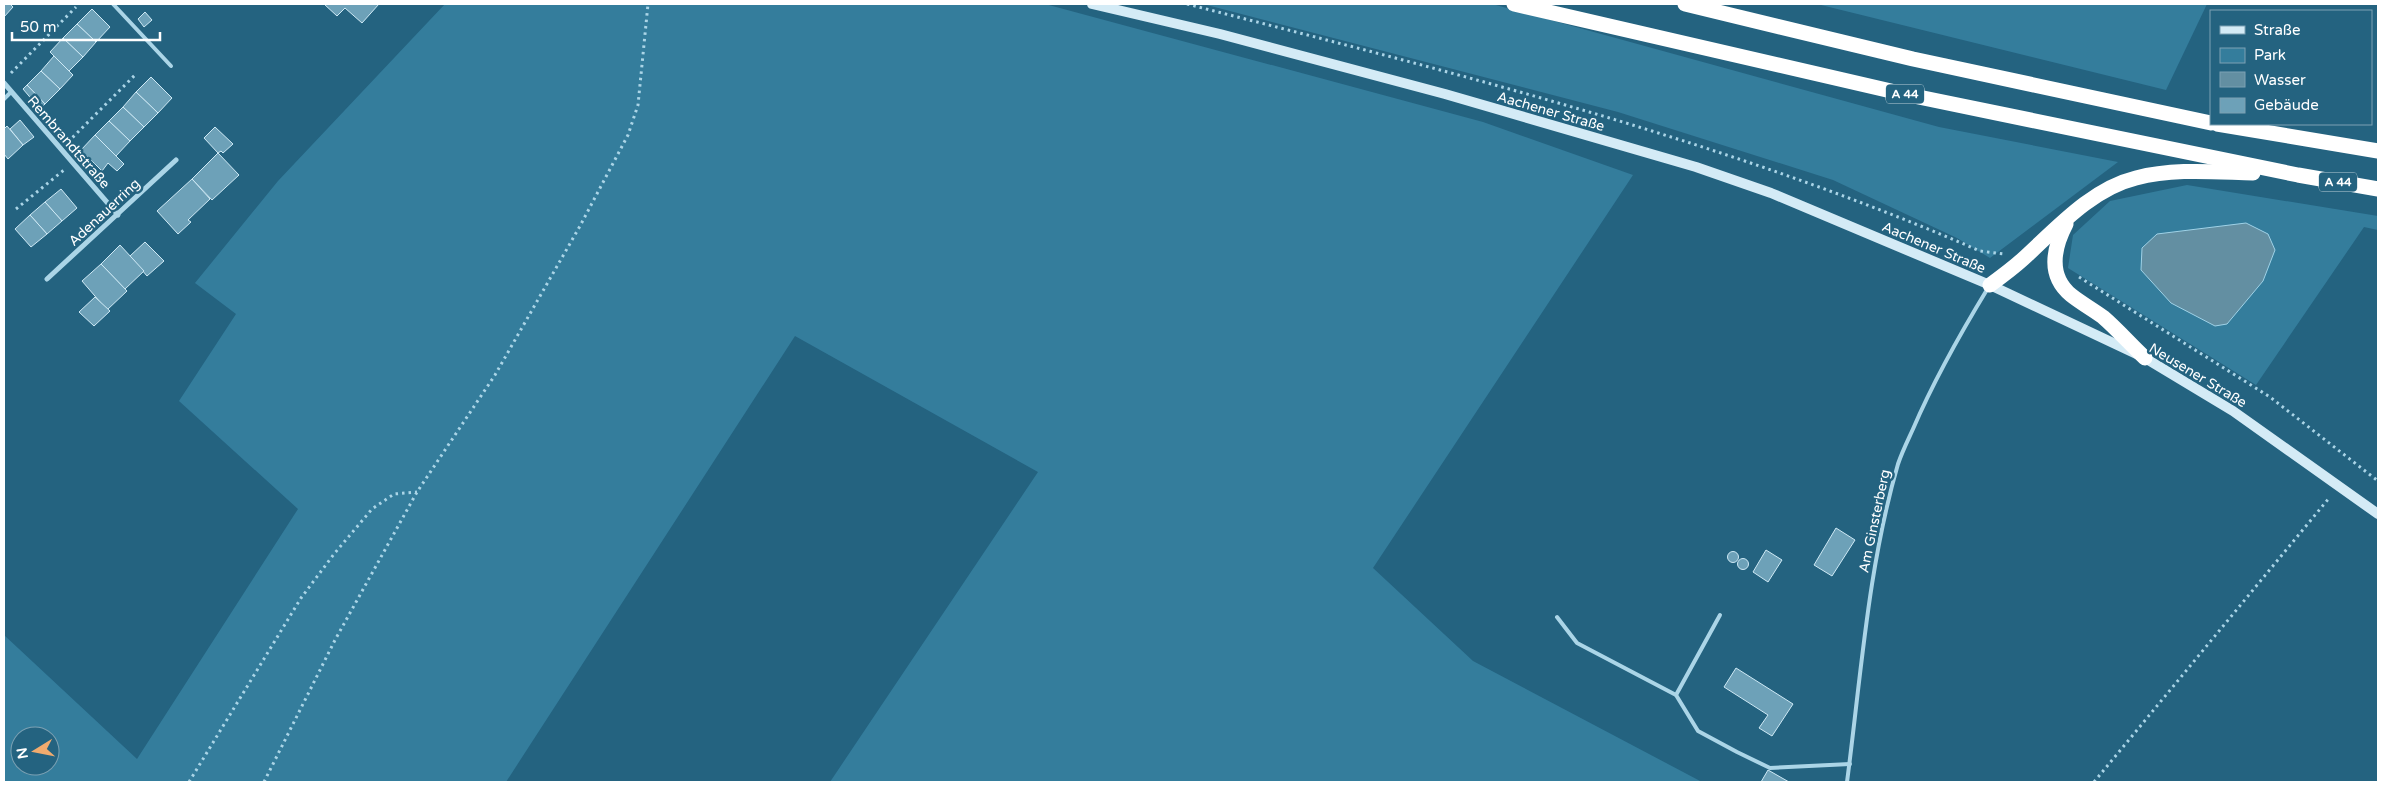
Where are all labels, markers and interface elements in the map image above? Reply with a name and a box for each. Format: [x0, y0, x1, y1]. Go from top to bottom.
scale bar [12, 10, 160, 42]
legend [2210, 10, 2372, 125]
text: 50 m [20, 18, 57, 36]
text: Straße [2254, 21, 2300, 39]
text: Park [2254, 46, 2286, 64]
text: Wasser [2254, 71, 2306, 89]
road number: A 44 [1886, 85, 1924, 104]
street label: Aachener Straße [1495, 88, 1607, 135]
street label: Rembrandtstraße [24, 93, 114, 192]
text: Gebäude [2254, 96, 2319, 114]
road number: A 44 [2319, 172, 2357, 192]
street label: Adenauerring [65, 175, 144, 250]
street label: Aachener Straße [1879, 218, 1988, 277]
street label: Neusener Straße [2146, 340, 2250, 411]
street label: Am Ginsterberg [1855, 468, 1894, 574]
north arrow [10, 726, 60, 776]
text: N [13, 746, 32, 760]

